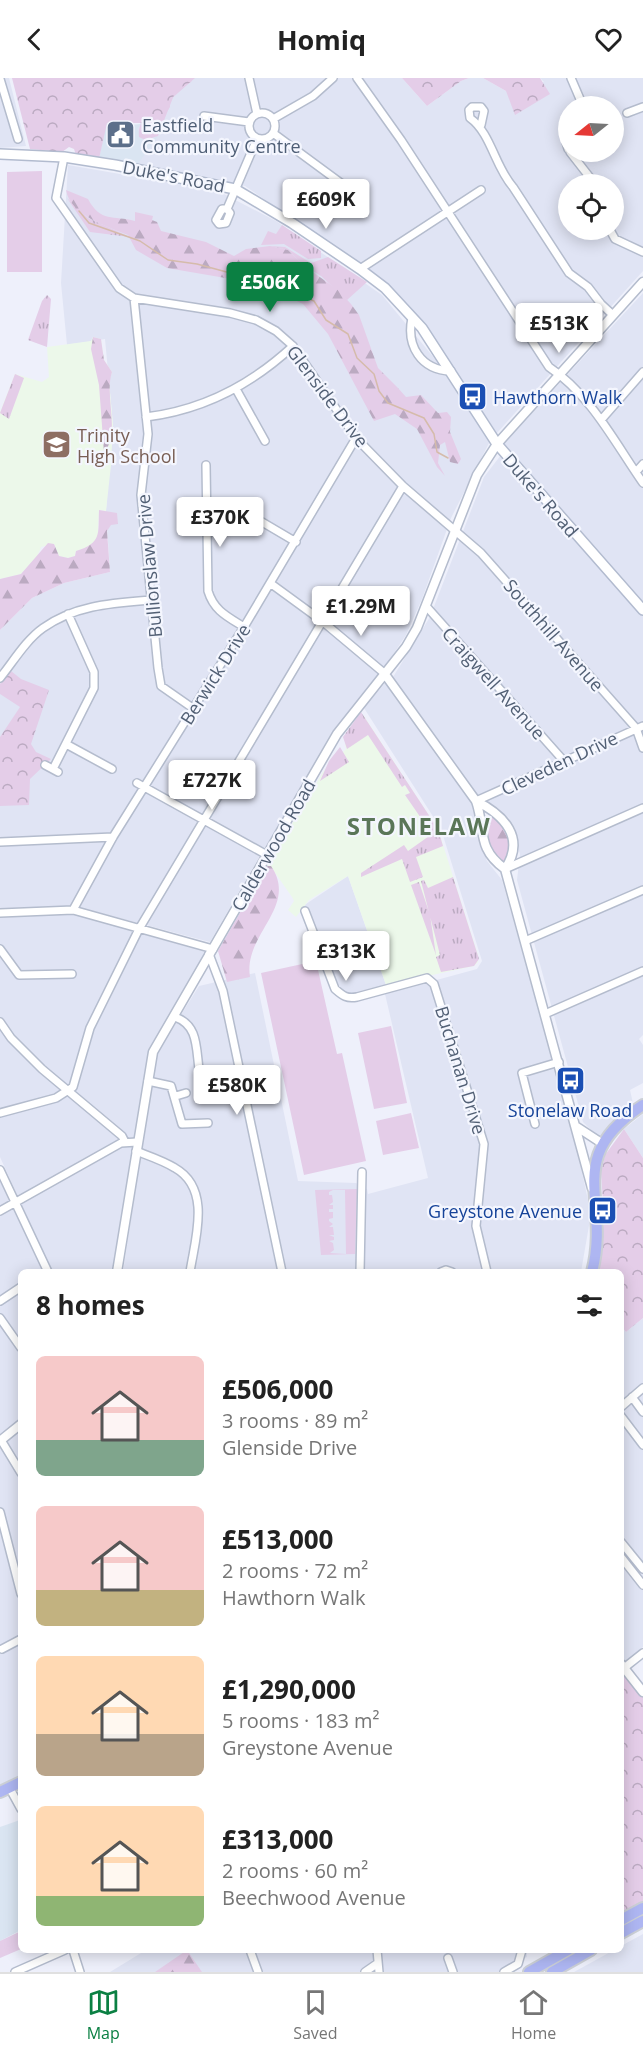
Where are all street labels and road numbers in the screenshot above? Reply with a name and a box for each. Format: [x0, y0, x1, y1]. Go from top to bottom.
street label: Duke's Road [121, 154, 227, 198]
street label: Glenside Drive [282, 340, 374, 452]
street label: Duke's Road [498, 448, 584, 542]
street label: Bullionslaw Drive [131, 493, 167, 639]
street label: Southhill Avenue [499, 574, 609, 696]
street label: Berwick Drive [175, 619, 255, 729]
street label: Craigwell Avenue [437, 622, 551, 744]
street label: Cleveden Drive [497, 726, 621, 800]
street label: Calderwood Road [225, 775, 321, 915]
street label: Buchanan Drive [430, 1003, 492, 1137]

